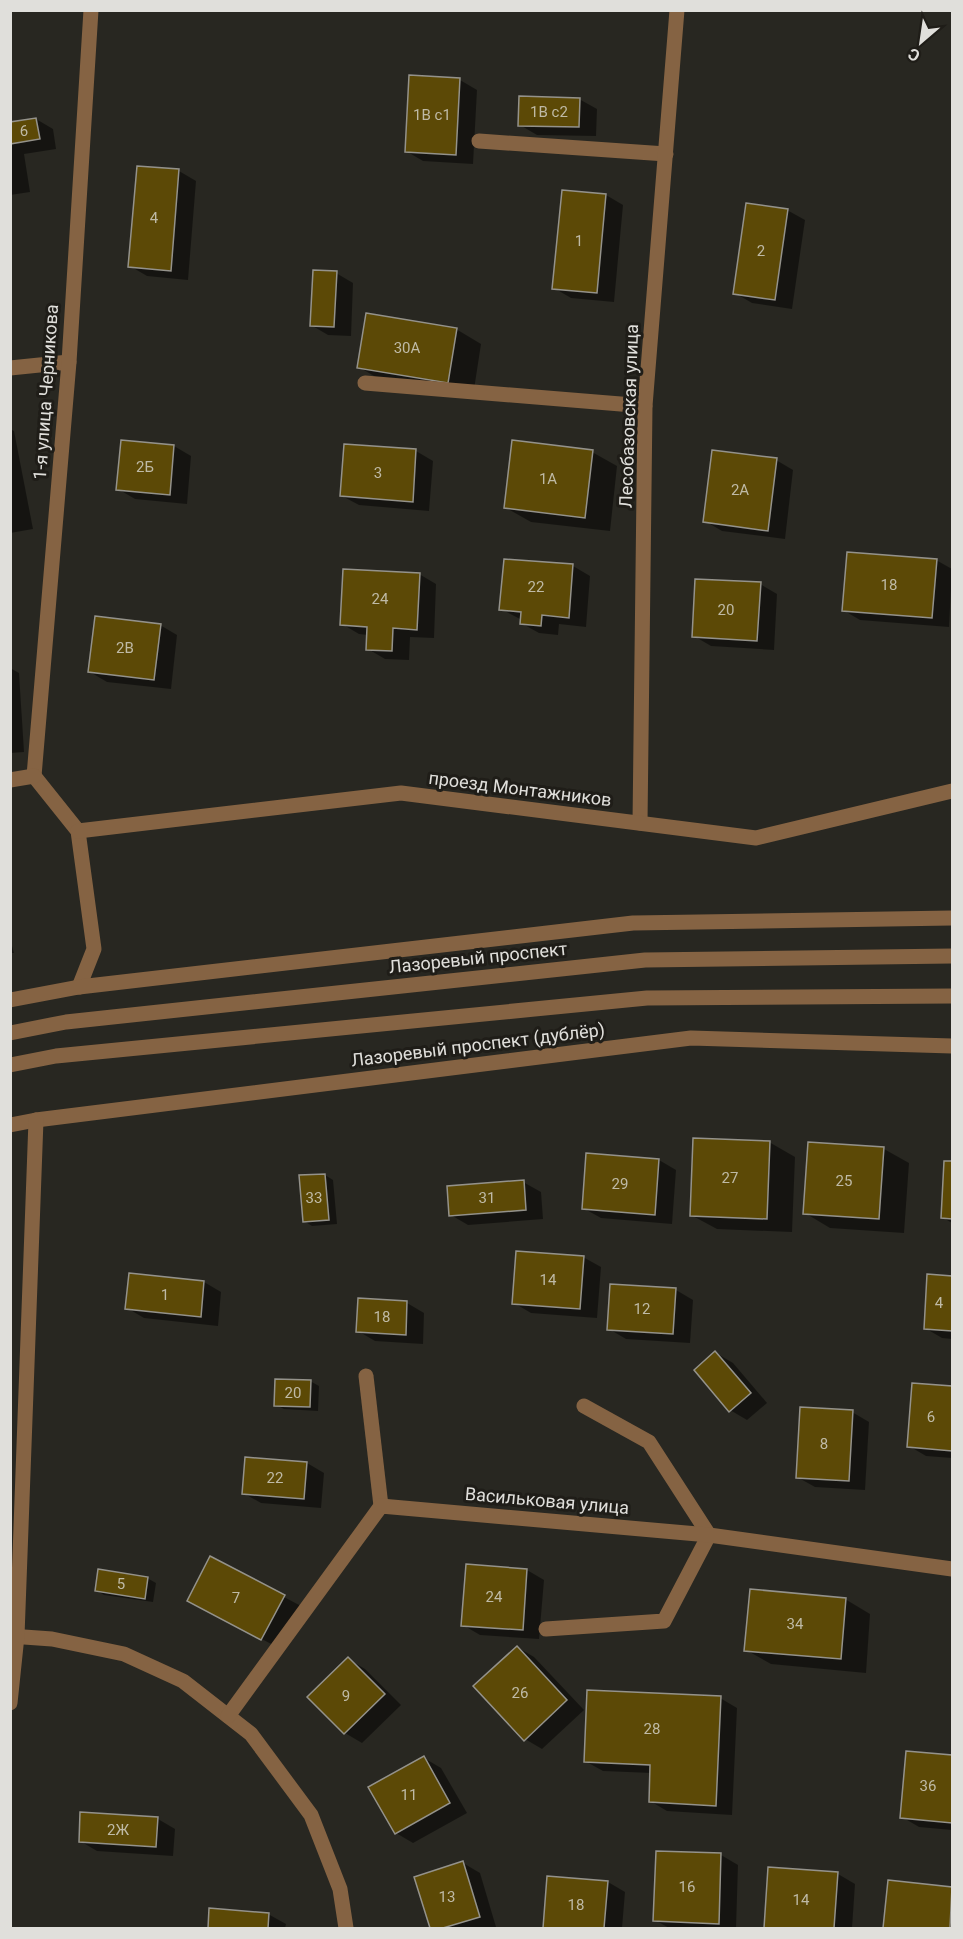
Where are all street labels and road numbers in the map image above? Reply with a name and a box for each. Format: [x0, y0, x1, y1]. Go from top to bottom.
street label: 1-я улица Черникова [29, 303, 62, 480]
street label: Лесобазовская улица [615, 324, 642, 508]
street label: проезд Монтажников [427, 767, 613, 810]
street label: Лазоревый проспект [388, 938, 569, 977]
street label: Лазоревый проспект (дублёр) [350, 1019, 606, 1071]
street label: Васильковая улица [464, 1483, 630, 1518]

